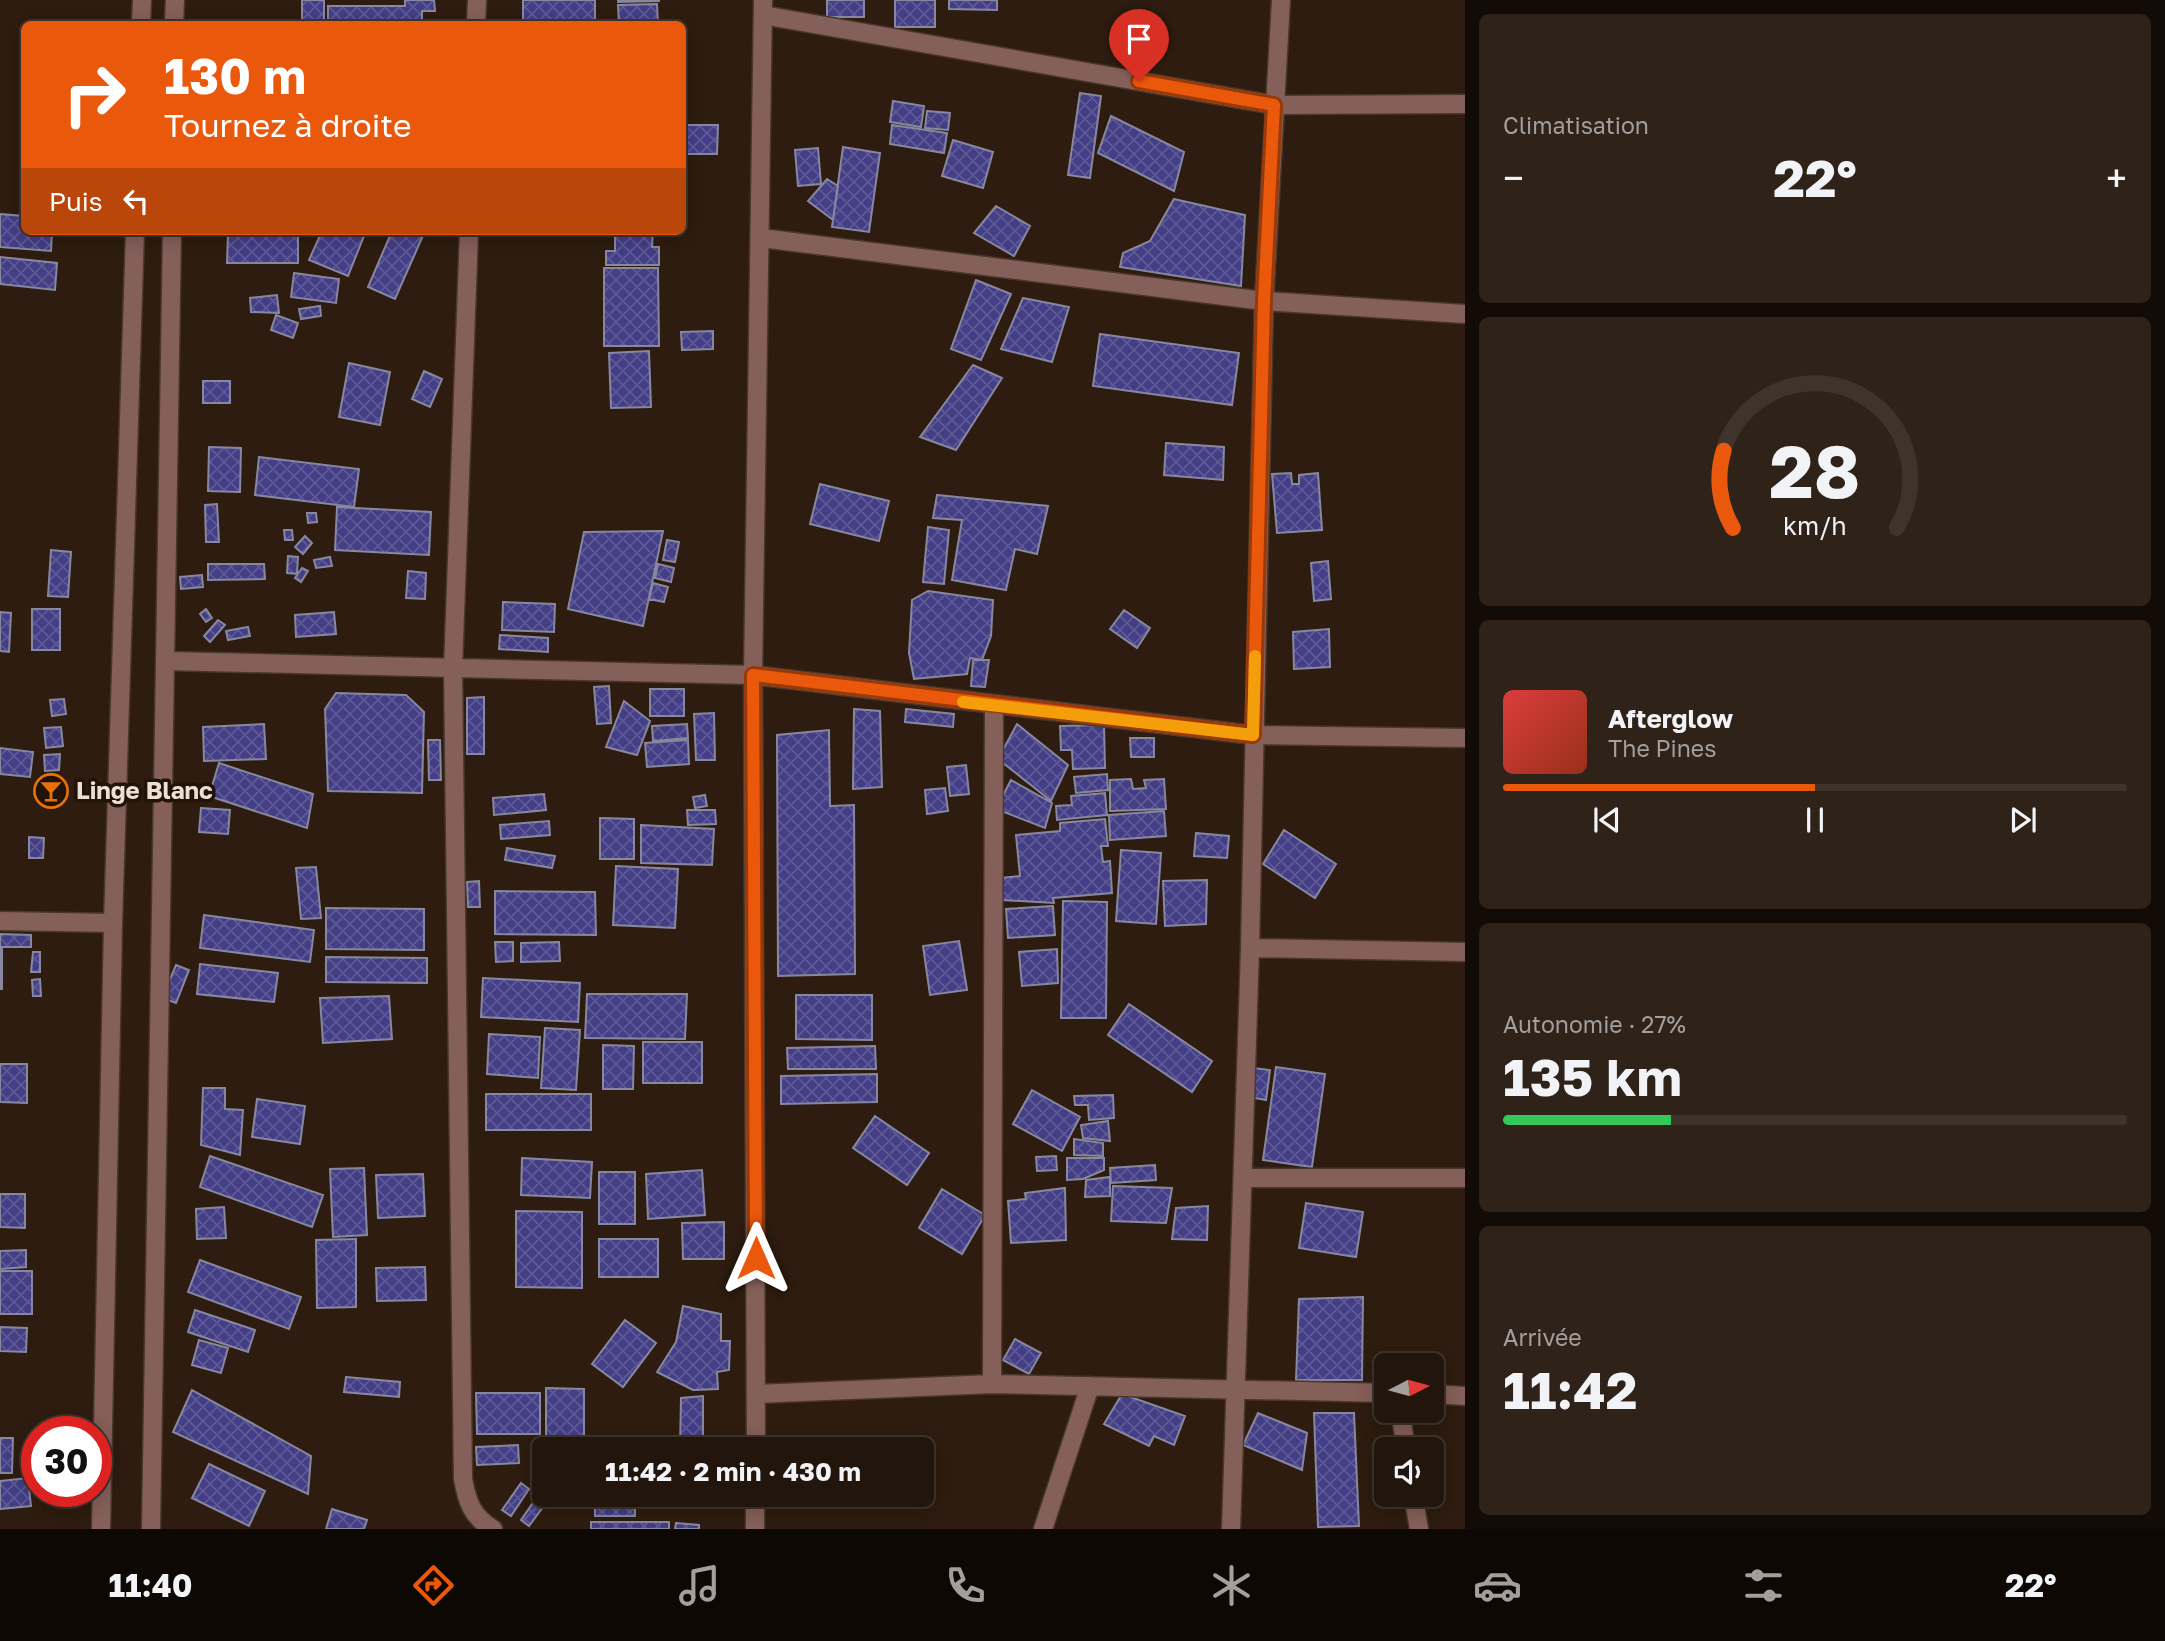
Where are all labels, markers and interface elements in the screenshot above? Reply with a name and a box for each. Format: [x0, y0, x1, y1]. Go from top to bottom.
pin [1109, 9, 1169, 81]
icon: arrive [1120, 20, 1158, 58]
text: 130 m [164, 46, 306, 105]
icon: right [49, 49, 140, 140]
text: Tournez à droite [164, 106, 412, 144]
text: Climatisation [1503, 111, 1649, 139]
text: 22° [1773, 146, 1857, 208]
text: − [1503, 155, 1524, 200]
text: + [2106, 155, 2127, 200]
icon: left [117, 182, 155, 220]
text: Puis [49, 186, 103, 217]
text: 28 [1770, 427, 1861, 514]
text: km/h [1783, 509, 1847, 540]
text: Afterglow [1608, 703, 1733, 734]
text: The Pines [1608, 734, 1716, 762]
bar icon: Linge Blanc [32, 772, 70, 810]
place label: Linge Blanc [76, 775, 213, 804]
icon: previous [1588, 801, 1626, 839]
icon: pause [1796, 801, 1834, 839]
icon: next [2004, 801, 2042, 839]
text: Autonomie · 27% [1503, 1010, 1686, 1038]
text: 135 km [1503, 1045, 1682, 1107]
position arrow [719, 1221, 793, 1295]
text: Arrivée [1503, 1323, 1582, 1351]
north arrow [1374, 1353, 1444, 1423]
map controls [1374, 1353, 1444, 1507]
text: 11:42 [1503, 1358, 1637, 1420]
speed limit sign: 30 [21, 1416, 112, 1507]
button: sound [1374, 1437, 1444, 1507]
text: 11:42 · 2 min · 430 m [605, 1456, 861, 1487]
icon: directions [409, 1561, 458, 1610]
icon: music [675, 1561, 724, 1610]
icon: phone [941, 1561, 990, 1610]
icon: climate [1207, 1561, 1256, 1610]
icon: car [1473, 1561, 1522, 1610]
icon: filters [1739, 1561, 1788, 1610]
text: 11:40 [108, 1566, 192, 1604]
text: 22° [2005, 1566, 2056, 1604]

